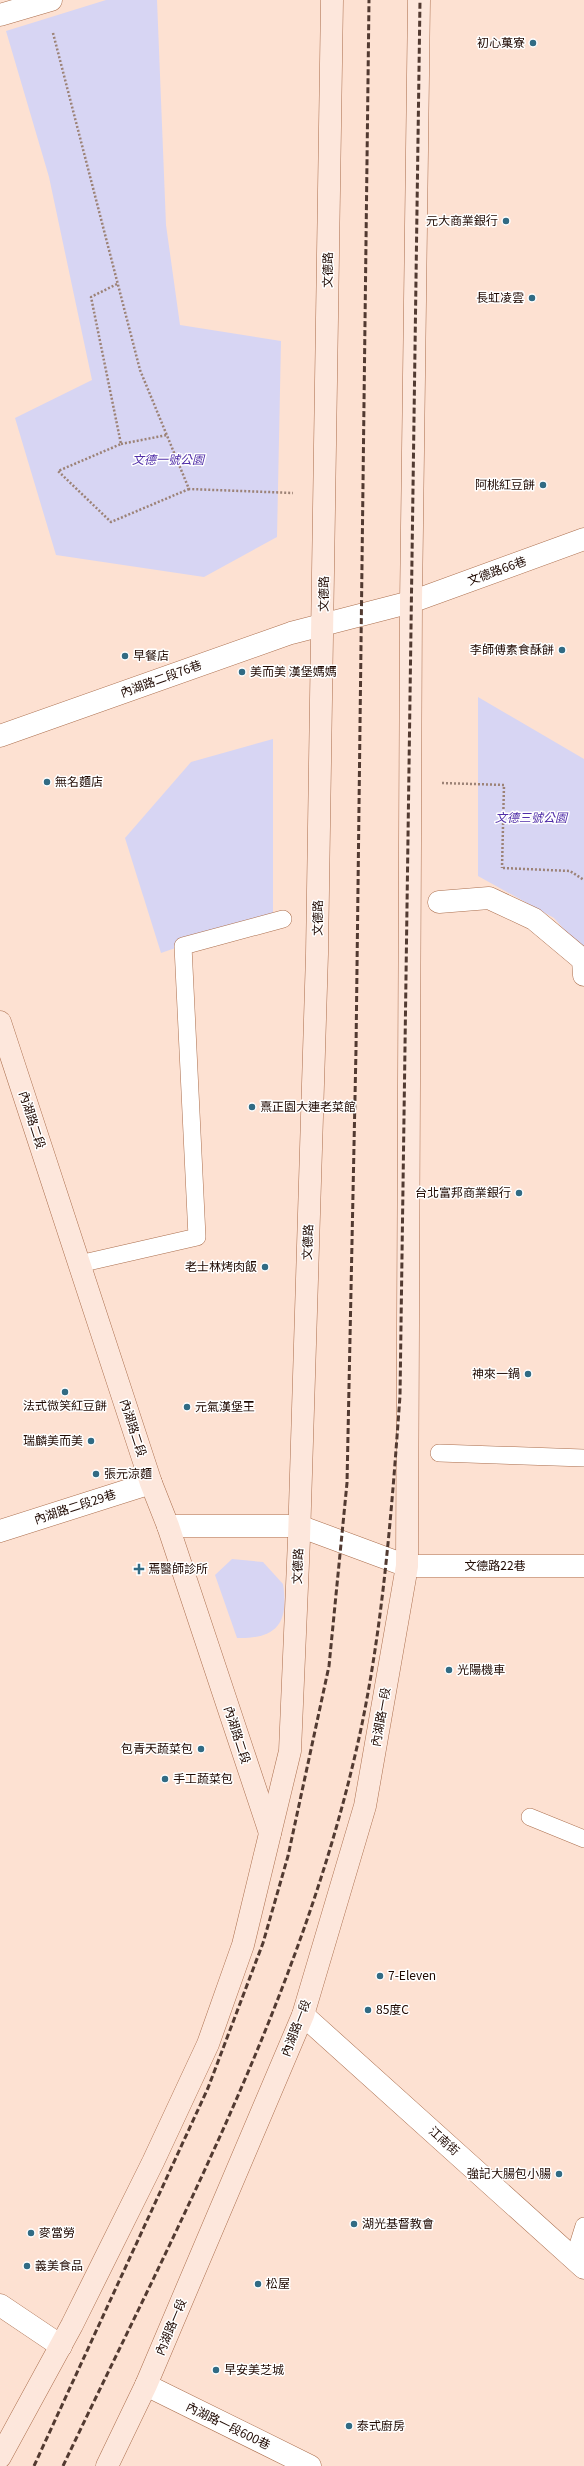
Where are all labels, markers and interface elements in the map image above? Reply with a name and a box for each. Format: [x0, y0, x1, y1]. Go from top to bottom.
place label: 初心菓寮 [477, 33, 525, 50]
marker: 初心菓寮 [528, 38, 538, 48]
place label: 元大商業銀行 [426, 211, 498, 228]
marker: 元大商業銀行 [501, 216, 511, 226]
street label: 文德路 [318, 252, 335, 288]
place label: 長虹凌雲 [476, 288, 524, 305]
marker: 長虹凌雲 [527, 293, 537, 303]
park label: 文德一號公園 [132, 450, 206, 467]
place label: 阿桃紅豆餅 [475, 475, 535, 492]
marker: 阿桃紅豆餅 [538, 480, 548, 490]
street label: 文德路66巷 [465, 551, 528, 588]
street label: 文德路 [314, 576, 331, 612]
place label: 李師傅素食酥餅 [470, 640, 554, 657]
marker: 李師傅素食酥餅 [557, 645, 567, 655]
place label: 早餐店 [133, 646, 169, 663]
marker: 早餐店 [120, 651, 130, 661]
street label: 內湖路二段76巷 [117, 655, 203, 700]
place label: 美而美 漢堡媽媽 [250, 662, 337, 679]
marker: 美而美 漢堡媽媽 [237, 667, 247, 677]
place label: 無名麵店 [55, 772, 103, 789]
marker: 無名麵店 [42, 777, 52, 787]
park label: 文德三號公園 [495, 808, 569, 825]
street label: 文德路 [308, 900, 325, 936]
street label: 內湖路二段 [16, 1088, 51, 1151]
place label: 熹正園大連老菜館 [260, 1097, 356, 1114]
marker: 熹正園大連老菜館 [247, 1102, 257, 1112]
place label: 台北富邦商業銀行 [415, 1183, 511, 1200]
marker: 台北富邦商業銀行 [514, 1188, 524, 1198]
street label: 文德路 [297, 1224, 316, 1260]
place label: 老士林烤肉飯 [185, 1257, 257, 1274]
marker: 老士林烤肉飯 [260, 1262, 270, 1272]
place label: 神來一鍋 [472, 1364, 520, 1381]
marker: 神來一鍋 [523, 1369, 533, 1379]
marker: 法式微笑紅豆餅 [60, 1387, 70, 1397]
place label: 法式微笑紅豆餅 [23, 1396, 107, 1413]
street label: 內湖路二段 [117, 1396, 152, 1459]
place label: 元氣漢堡王 [195, 1397, 255, 1414]
marker: 元氣漢堡王 [182, 1402, 192, 1412]
place label: 瑞麟美而美 [23, 1431, 83, 1448]
marker: 瑞麟美而美 [86, 1436, 96, 1446]
place label: 張元涼麵 [104, 1464, 152, 1481]
marker: 張元涼麵 [91, 1469, 101, 1479]
street label: 內湖路二段29巷 [31, 1484, 118, 1527]
street label: 文德路 [287, 1548, 306, 1584]
street label: 文德路22巷 [464, 1556, 526, 1573]
place label: 焉醫師診所 [148, 1559, 208, 1576]
marker: 焉醫師診所 [133, 1563, 145, 1575]
place label: 光陽機車 [457, 1660, 505, 1677]
marker: 光陽機車 [444, 1665, 454, 1675]
street label: 內湖路一段 [366, 1686, 393, 1748]
street label: 內湖路二段 [221, 1703, 256, 1766]
place label: 包青天蔬菜包 [121, 1739, 193, 1756]
marker: 包青天蔬菜包 [196, 1744, 206, 1754]
place label: 手工蔬菜包 [173, 1769, 233, 1786]
marker: 手工蔬菜包 [160, 1774, 170, 1784]
place label: 7-Eleven [388, 1966, 436, 1983]
marker: 7-Eleven [375, 1971, 385, 1981]
street label: 內湖路一段 [276, 1996, 313, 2059]
place label: 85度C [376, 2000, 409, 2017]
marker: 85度C [363, 2005, 373, 2015]
street label: 江南街 [426, 2122, 464, 2158]
place label: 強記大腸包小腸 [467, 2164, 551, 2181]
marker: 強記大腸包小腸 [554, 2169, 564, 2179]
place label: 湖光基督教會 [362, 2214, 434, 2231]
marker: 湖光基督教會 [349, 2219, 359, 2229]
place label: 麥當勞 [39, 2223, 75, 2240]
marker: 麥當勞 [26, 2228, 36, 2238]
place label: 義美食品 [35, 2256, 83, 2273]
marker: 義美食品 [22, 2261, 32, 2271]
place label: 松屋 [266, 2274, 290, 2291]
marker: 松屋 [253, 2279, 263, 2289]
street label: 內湖路一段 [150, 2295, 189, 2357]
place label: 早安美芝城 [224, 2360, 284, 2377]
marker: 早安美芝城 [211, 2365, 221, 2375]
street label: 內湖路一段600巷 [184, 2397, 274, 2452]
place label: 泰式廚房 [357, 2416, 405, 2433]
marker: 泰式廚房 [344, 2421, 354, 2431]

